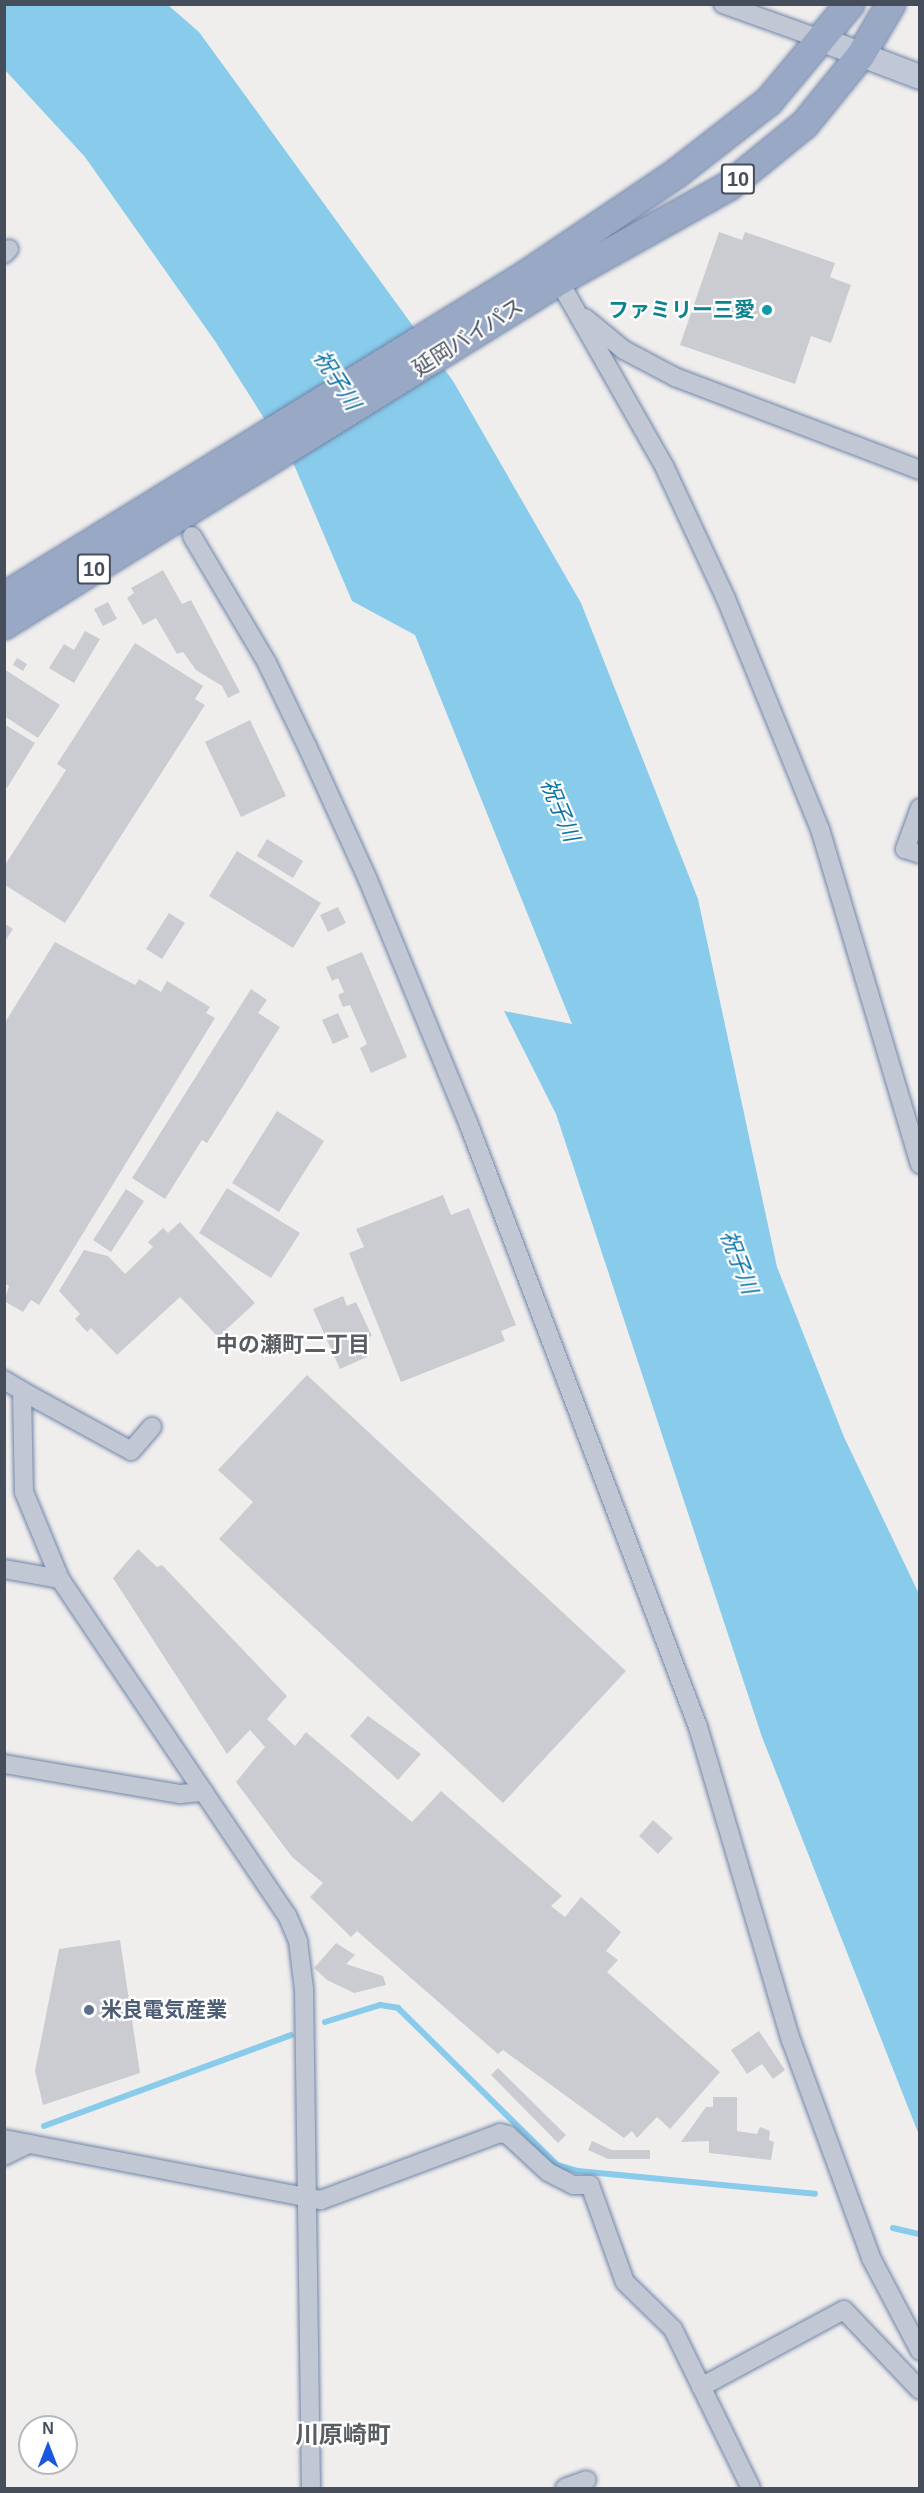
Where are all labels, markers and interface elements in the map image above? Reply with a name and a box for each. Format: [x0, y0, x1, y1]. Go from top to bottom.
road number: 10 [720, 162, 756, 196]
street label: 延岡バイパス [408, 293, 528, 381]
place label: ファミリー三愛 [608, 297, 755, 323]
marker: ファミリー三愛 [760, 303, 774, 317]
water label: 祝子川 [308, 345, 366, 415]
road number: 10 [76, 552, 112, 586]
water label: 祝子川 [535, 774, 585, 846]
water label: 祝子川 [715, 1226, 763, 1298]
district label: 中の瀬町二丁目 [216, 1332, 370, 1358]
place label: 米良電気産業 [101, 1997, 227, 2023]
marker: 米良電気産業 [82, 2003, 96, 2017]
north arrow [18, 2415, 78, 2475]
text: N [42, 2420, 54, 2437]
district label: 川原崎町 [295, 2421, 391, 2449]

